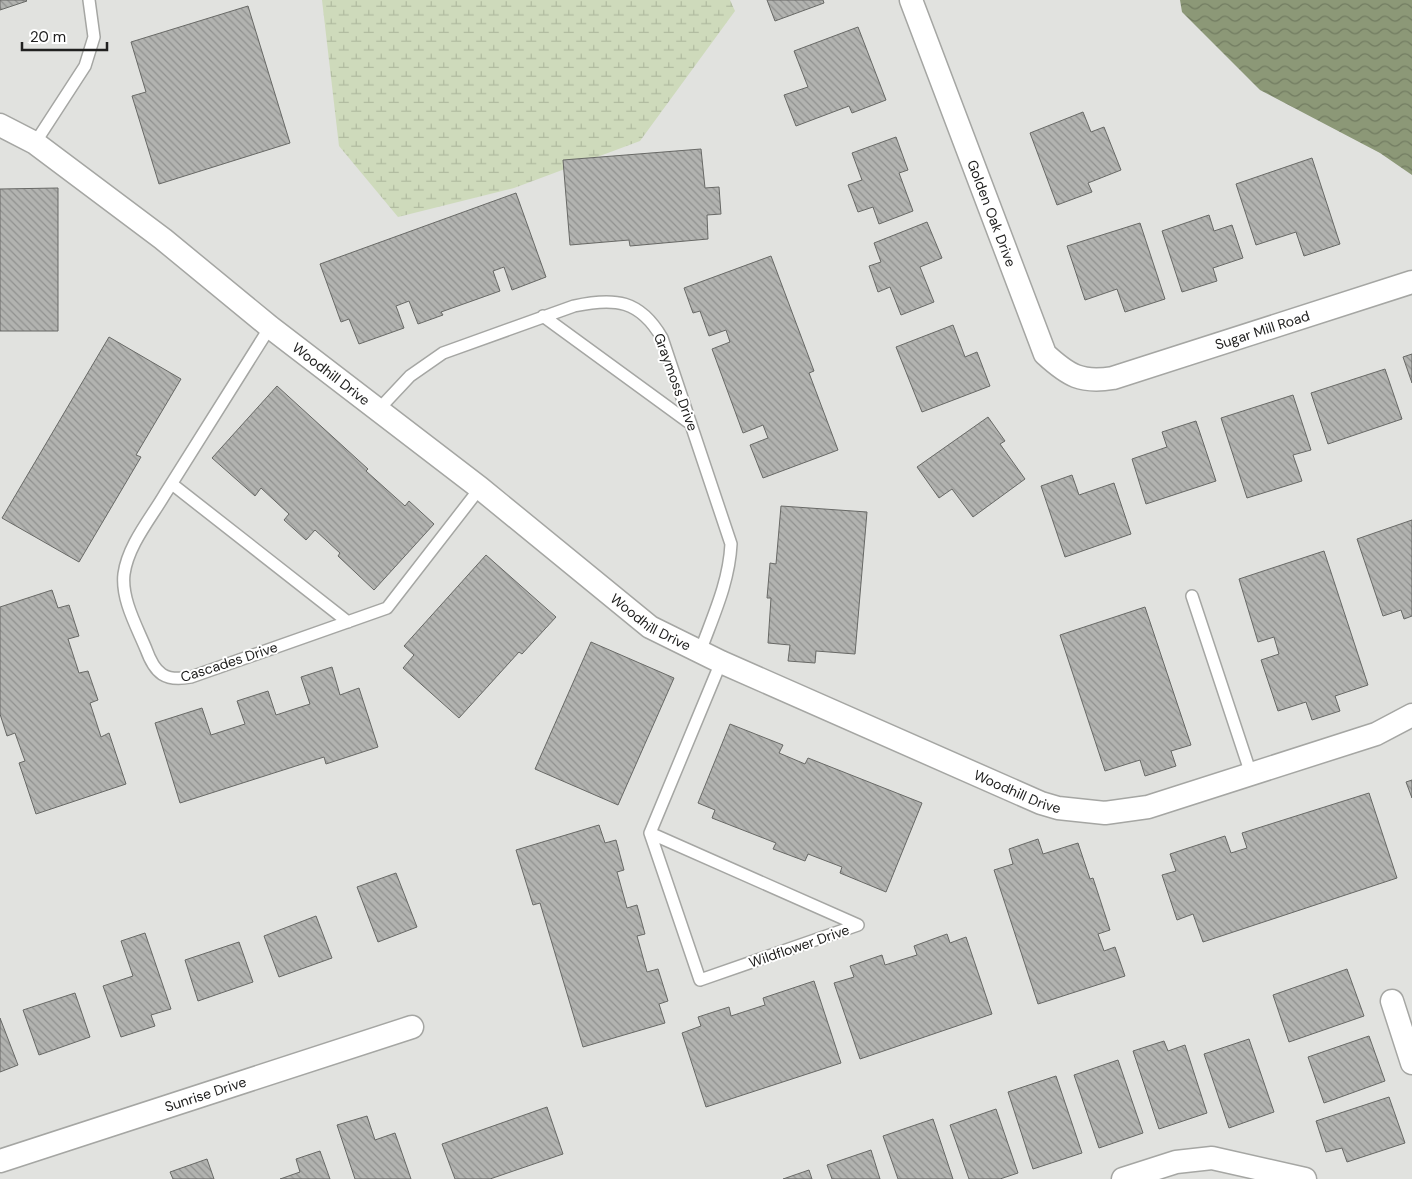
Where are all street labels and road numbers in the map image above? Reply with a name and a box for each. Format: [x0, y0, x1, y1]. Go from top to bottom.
street label: Golden Oak Drive [963, 157, 1020, 269]
street label: Sugar Mill Road [1213, 306, 1312, 354]
street label: Graymoss Drive [650, 331, 702, 433]
street label: Woodhill Drive [289, 339, 374, 409]
street label: Woodhill Drive [607, 589, 694, 655]
street label: Cascades Drive [178, 638, 280, 686]
street label: Woodhill Drive [971, 766, 1063, 817]
street label: Wildflower Drive [746, 920, 852, 972]
street label: Sunrise Drive [162, 1073, 248, 1116]

